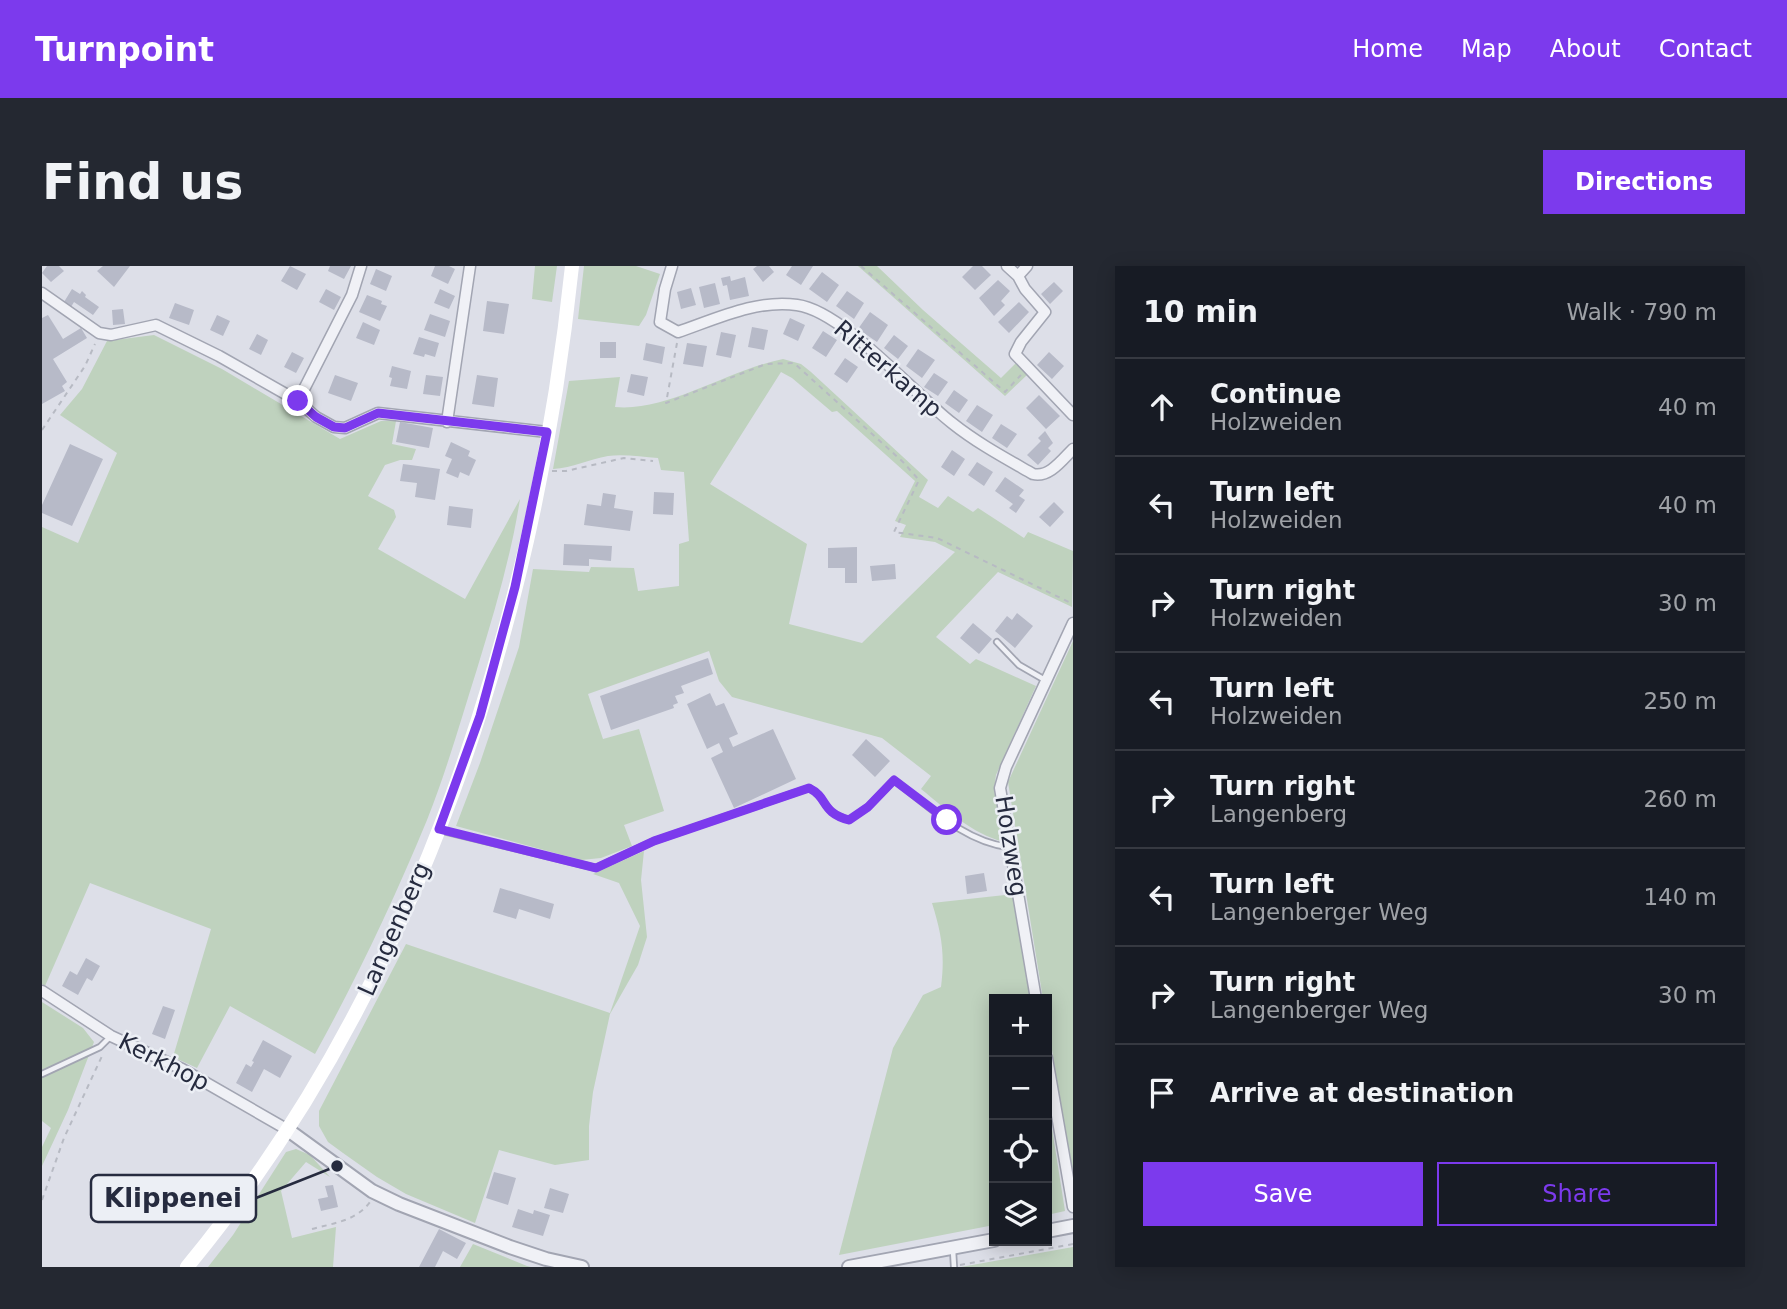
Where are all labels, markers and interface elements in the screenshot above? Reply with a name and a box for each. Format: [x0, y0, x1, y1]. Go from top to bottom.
text: Turnpoint [35, 30, 214, 69]
text: Home [1352, 35, 1423, 63]
text: Map [1461, 35, 1512, 63]
text: About [1550, 35, 1621, 63]
text: Contact [1659, 35, 1752, 63]
button: Directions [1543, 150, 1745, 214]
text: Find us [42, 154, 243, 211]
text: 10 min [1143, 294, 1258, 329]
text: Walk · 790 m [1566, 299, 1717, 325]
street label: Ritterkamp [828, 315, 948, 423]
text: Continue [1210, 379, 1341, 409]
route end [282, 385, 313, 416]
icon: ahead [1143, 388, 1181, 426]
text: 40 m [1658, 394, 1717, 420]
text: Holzweiden [1210, 409, 1343, 435]
text: Turn left [1210, 477, 1334, 507]
icon: left [1143, 486, 1181, 524]
text: 40 m [1658, 492, 1717, 518]
text: Holzweiden [1210, 507, 1343, 533]
text: Turn right [1210, 575, 1355, 605]
icon: right [1143, 584, 1181, 622]
text: 30 m [1658, 590, 1717, 616]
text: Holzweiden [1210, 605, 1343, 631]
text: Turn left [1210, 673, 1334, 703]
icon: left [1143, 682, 1181, 720]
text: 250 m [1643, 688, 1717, 714]
text: Holzweiden [1210, 703, 1343, 729]
text: Turn right [1210, 771, 1355, 801]
icon: right [1143, 780, 1181, 818]
text: 260 m [1643, 786, 1717, 812]
street label: Holzweg [989, 794, 1033, 898]
text: Langenberg [1210, 801, 1347, 827]
route start [931, 804, 962, 835]
street label: Langenberg [352, 858, 436, 1000]
text: Turn left [1210, 869, 1334, 899]
icon: left [1143, 878, 1181, 916]
text: 140 m [1643, 884, 1717, 910]
text: Langenberger Weg [1210, 899, 1428, 925]
text: Turn right [1210, 967, 1355, 997]
icon: right [1143, 976, 1181, 1014]
text: 30 m [1658, 982, 1717, 1008]
map controls [989, 994, 1052, 1246]
button: + [989, 994, 1052, 1057]
text: Langenberger Weg [1210, 997, 1428, 1023]
street label: Kerkhop [114, 1027, 214, 1097]
button: − [989, 1057, 1052, 1120]
icon: arrive [1143, 1074, 1181, 1112]
text: Arrive at destination [1210, 1078, 1514, 1108]
button: locate [989, 1120, 1052, 1183]
button: Save [1143, 1162, 1423, 1226]
button: Share [1437, 1162, 1717, 1226]
callout: Klippenei [91, 1175, 256, 1222]
text: Klippenei [104, 1183, 242, 1213]
button: layers [989, 1183, 1052, 1246]

